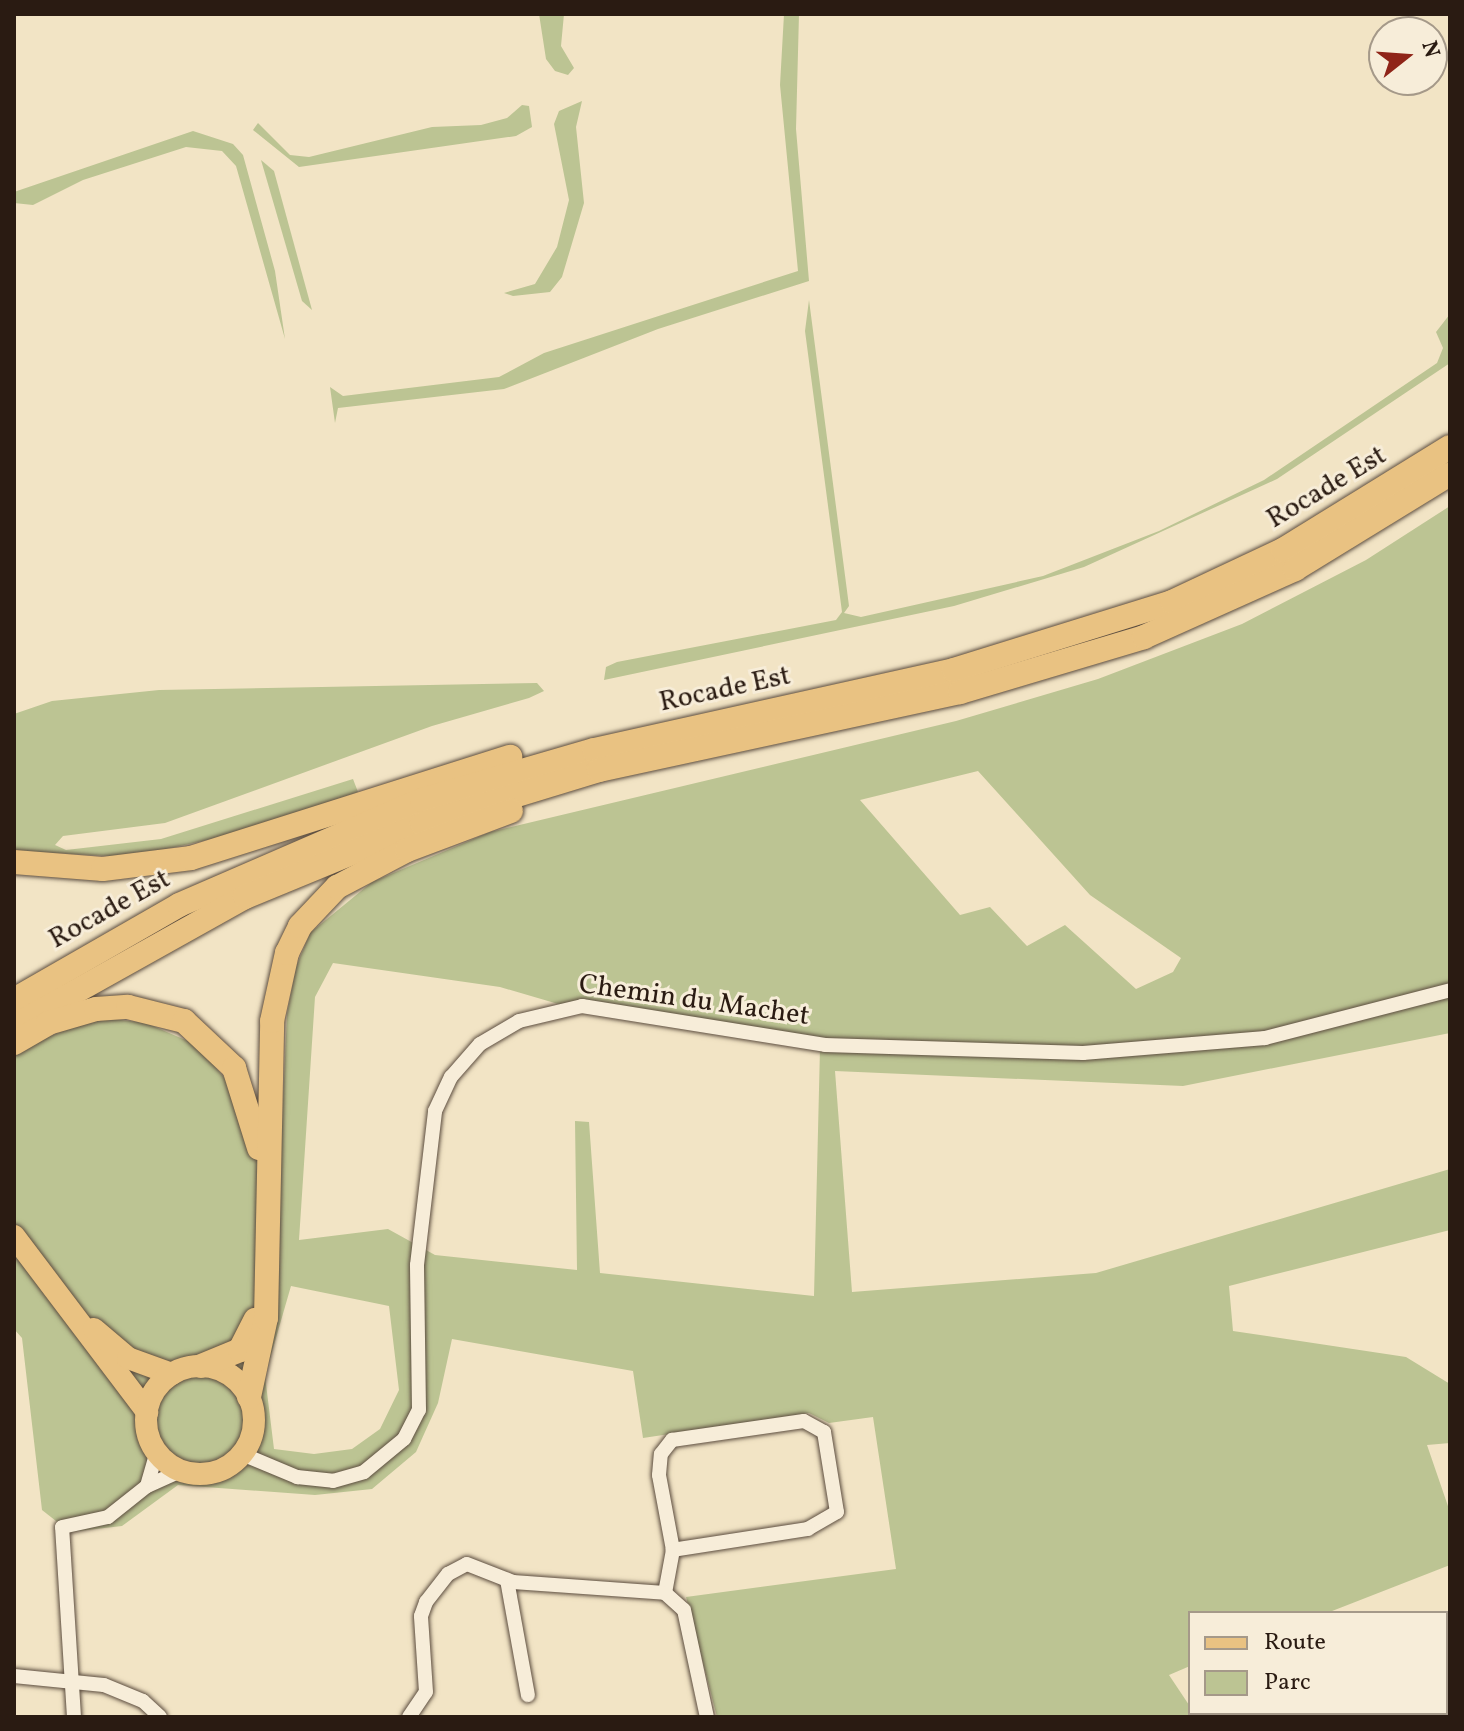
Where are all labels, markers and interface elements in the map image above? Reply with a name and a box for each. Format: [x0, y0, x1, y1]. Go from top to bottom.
north arrow [1368, 16, 1448, 96]
text: N [1412, 37, 1447, 62]
street label: Rocade Est [1261, 439, 1393, 537]
street label: Rocade Est [656, 660, 794, 720]
street label: Rocade Est [44, 863, 176, 957]
street label: Chemin du Machet [577, 968, 811, 1034]
legend [1188, 1611, 1448, 1715]
text: Route [1264, 1626, 1326, 1660]
text: Parc [1264, 1666, 1311, 1700]

